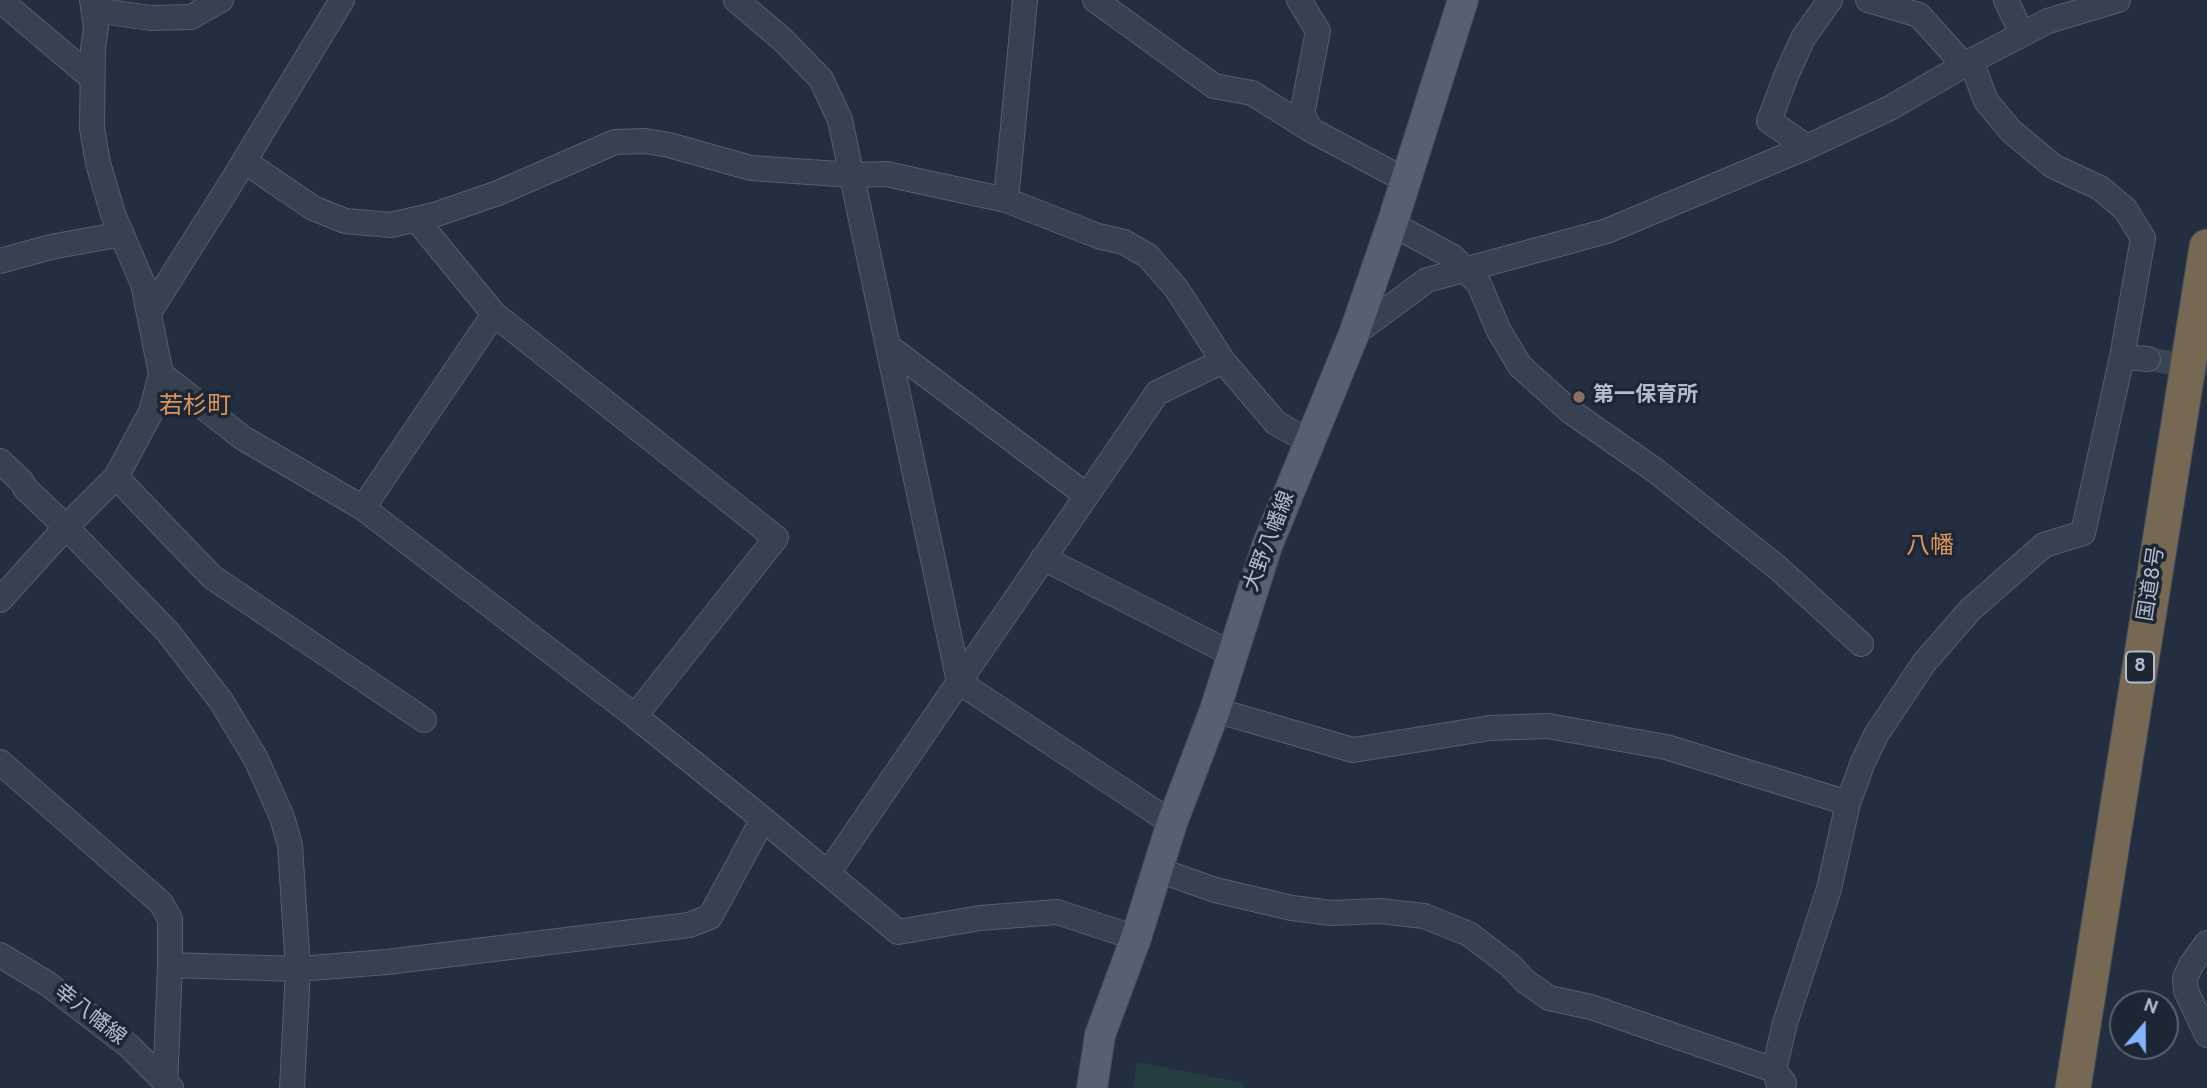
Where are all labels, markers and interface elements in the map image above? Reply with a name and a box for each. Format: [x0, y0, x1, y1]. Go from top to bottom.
place label: 第一保育所 [1593, 384, 1698, 410]
marker: 第一保育所 [1571, 389, 1587, 405]
district label: 若杉町 [159, 394, 231, 422]
street label: 大野八幡線 [1240, 488, 1302, 596]
district label: 八幡 [1906, 534, 1954, 562]
street label: 国道8号 [2135, 545, 2171, 623]
road number: 8 [2126, 652, 2154, 682]
street label: 幸八幡線 [48, 980, 130, 1052]
north arrow [2109, 990, 2179, 1060]
text: N [2140, 994, 2161, 1021]

